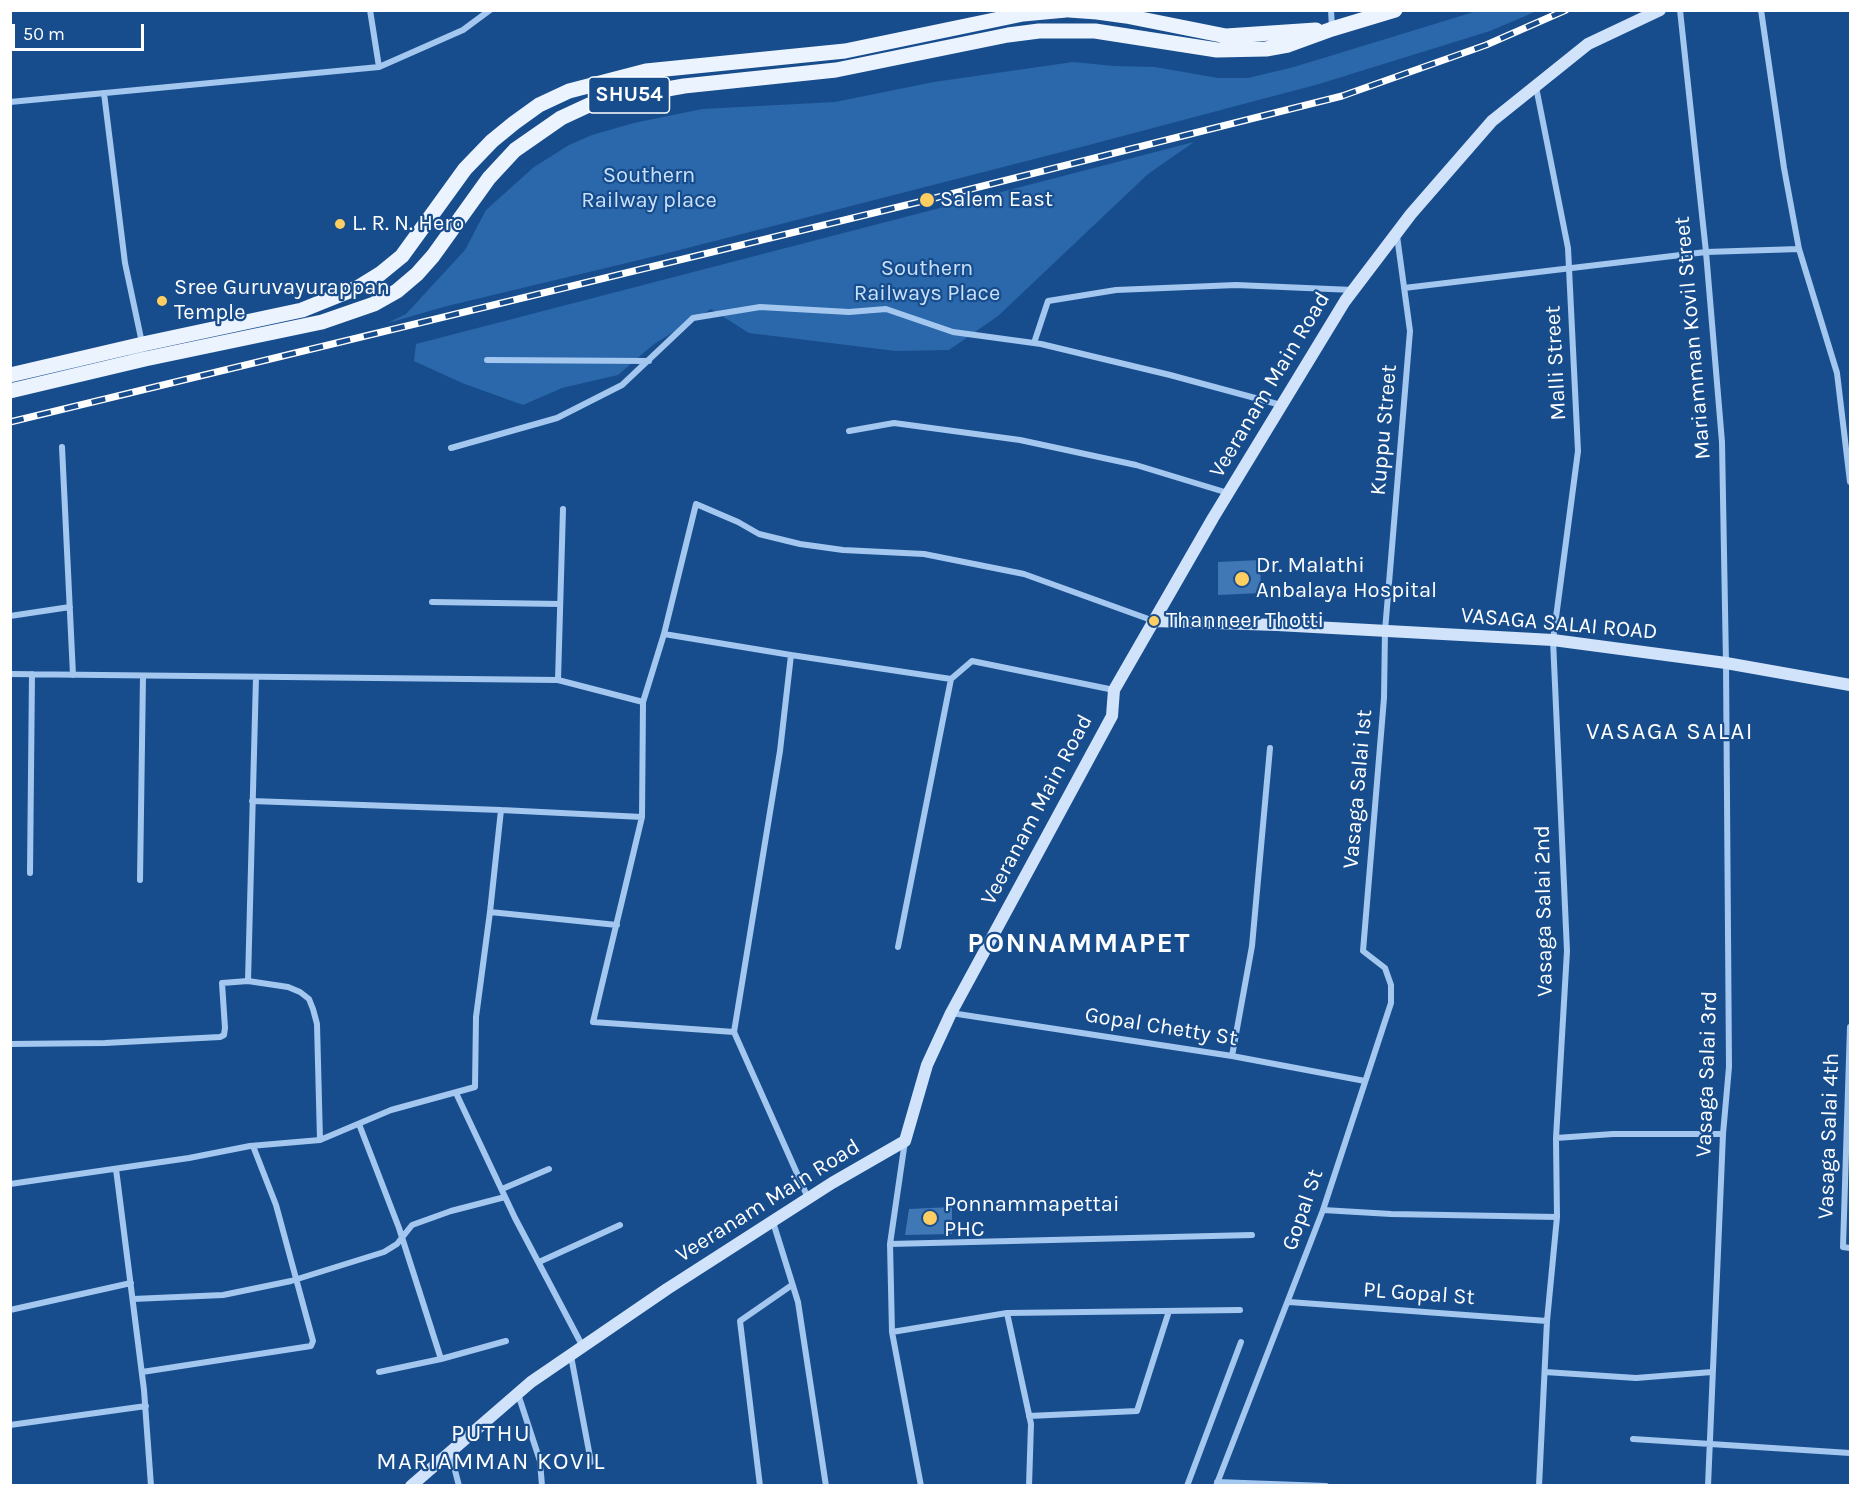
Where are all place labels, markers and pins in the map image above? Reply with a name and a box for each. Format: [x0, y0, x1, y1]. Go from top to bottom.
place label: Salem East [940, 187, 1053, 213]
marker: Salem East [918, 191, 936, 209]
place label: L. R. N. Hero [352, 211, 464, 237]
marker: L. R. N. Hero [333, 217, 347, 231]
place label: Sree Guruvayurappan Temple [174, 275, 390, 326]
marker: Sree Guruvayurappan Temple [155, 294, 169, 308]
place label: Dr. Malathi Anbalaya Hospital [1256, 553, 1437, 604]
marker: Dr. Malathi Anbalaya Hospital [1233, 570, 1251, 588]
place label: Thanneer Thotti [1166, 608, 1324, 634]
marker: Thanneer Thotti [1147, 614, 1161, 628]
place label: Ponnammapettai PHC [944, 1192, 1120, 1244]
marker: Ponnammapettai PHC [921, 1209, 939, 1227]

